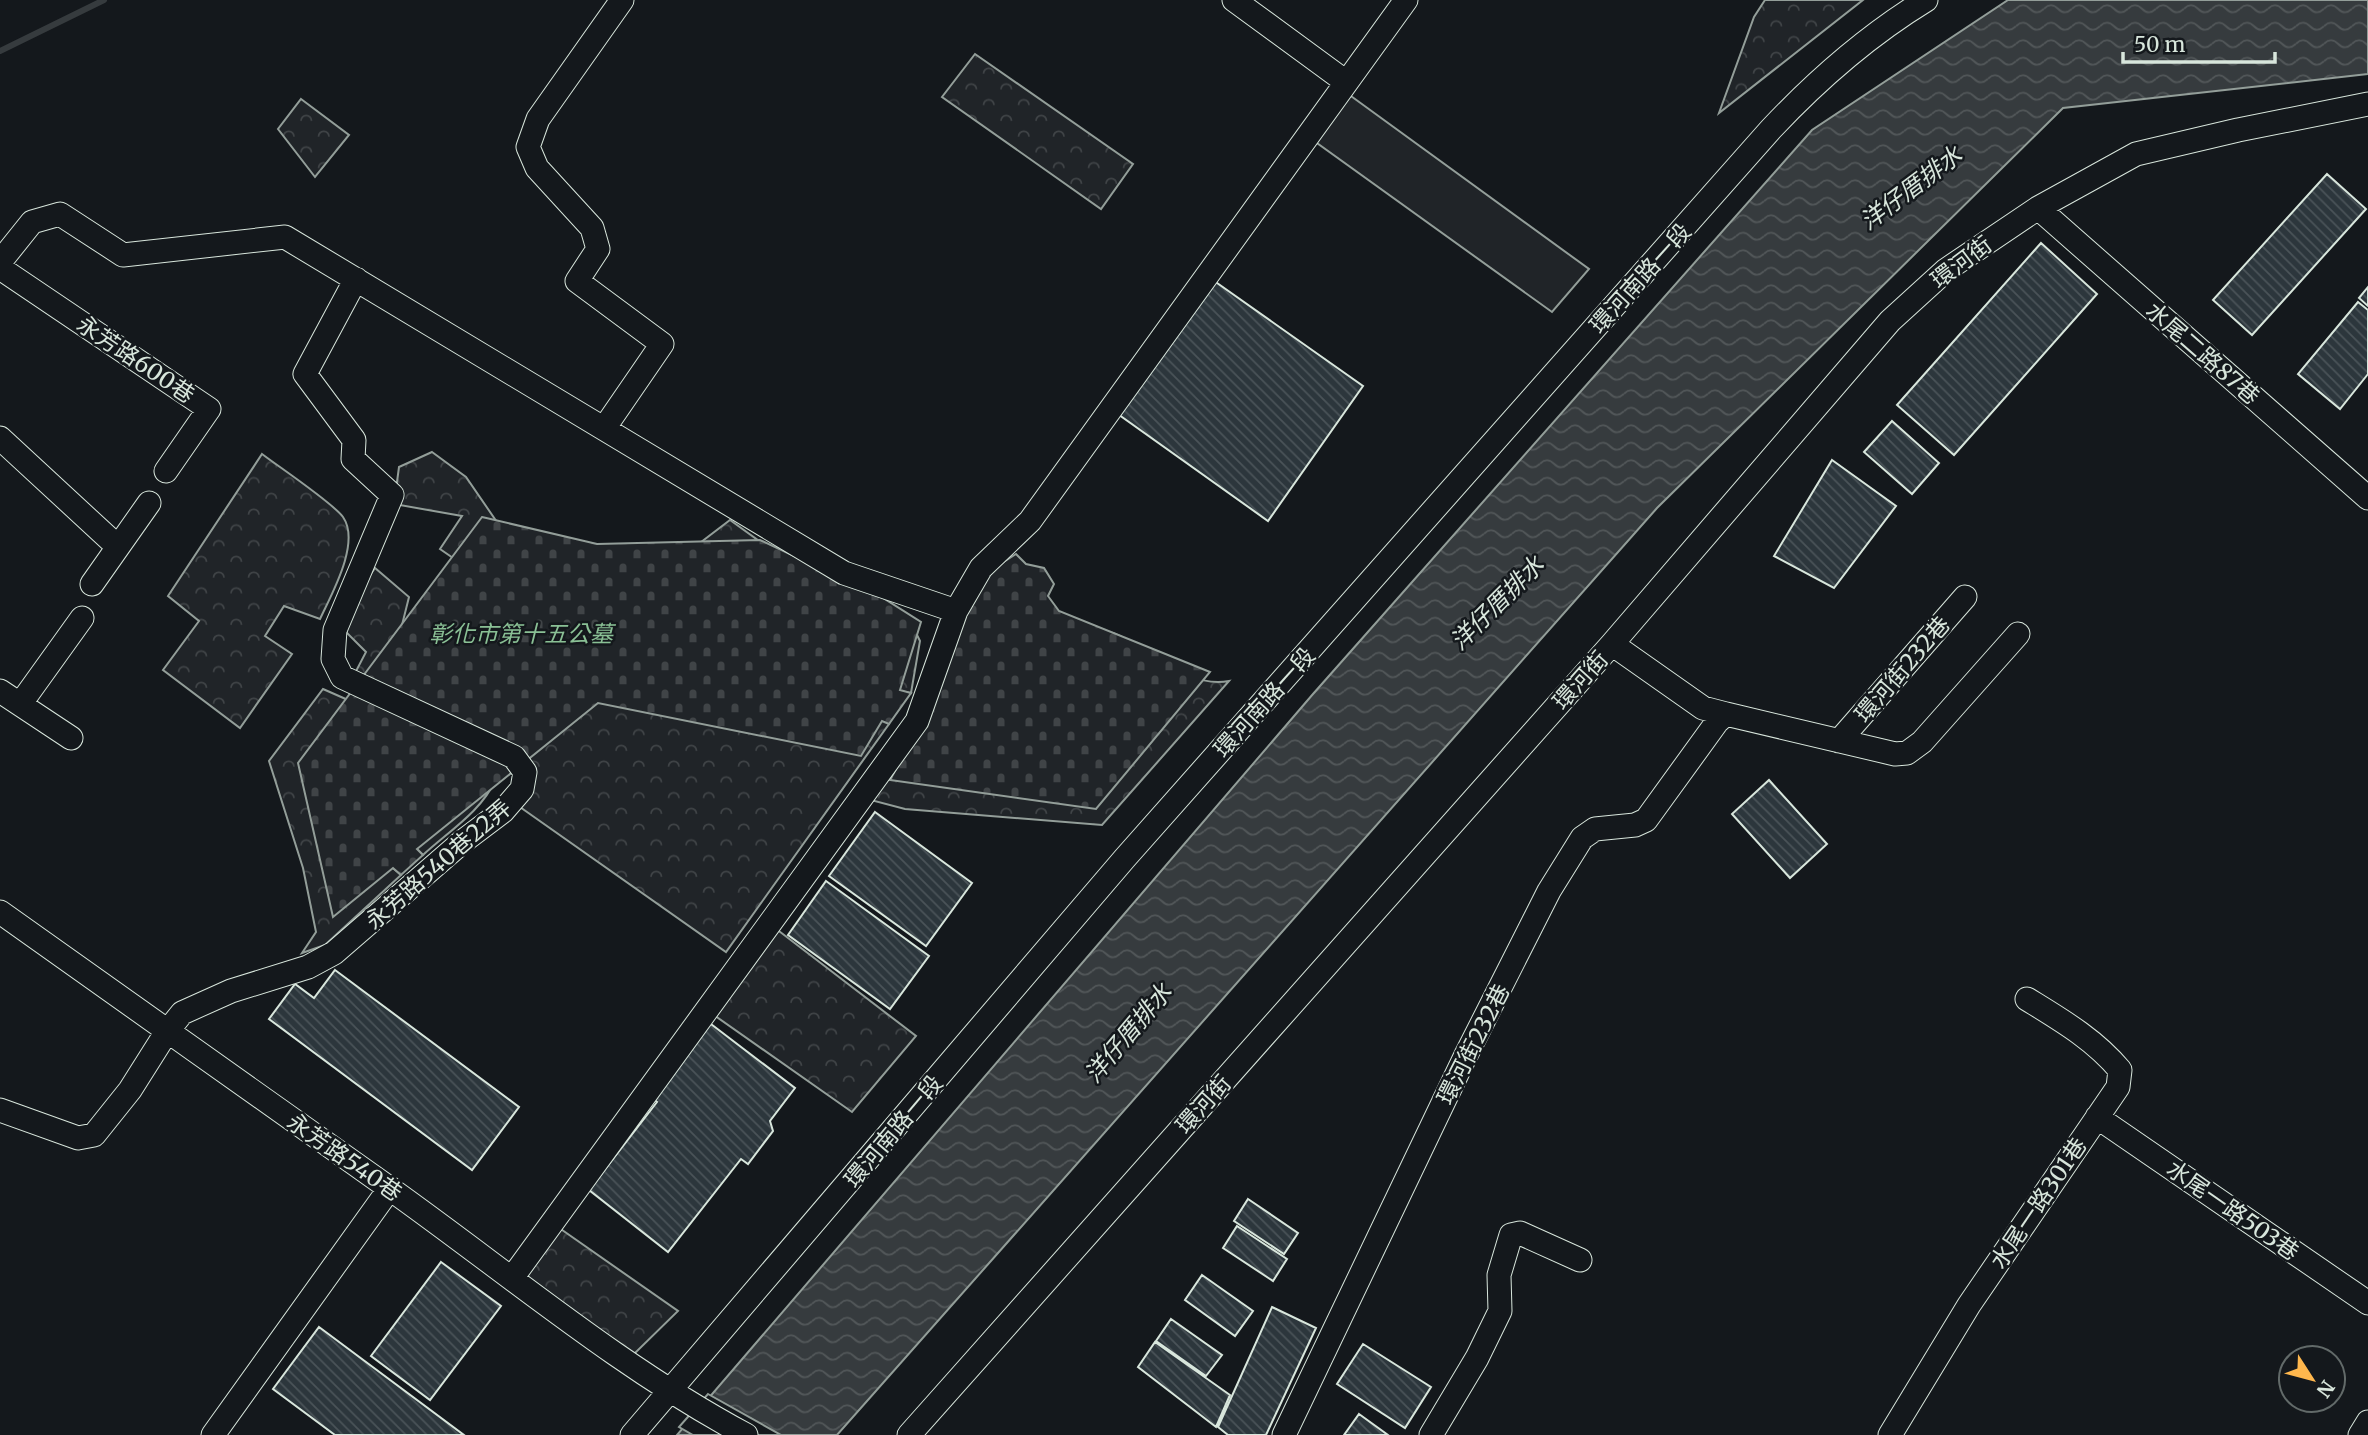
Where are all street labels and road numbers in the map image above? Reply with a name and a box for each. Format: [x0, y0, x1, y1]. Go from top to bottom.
street label: 環河南路一段 [1583, 217, 1697, 339]
street label: 環河街 [1925, 230, 1997, 294]
street label: 水尾二路87巷 [2140, 296, 2266, 410]
street label: 永芳路600巷 [72, 309, 200, 409]
street label: 環河街232巷 [1848, 610, 1956, 728]
street label: 環河南路一段 [1207, 641, 1321, 763]
street label: 環河街 [1546, 645, 1614, 715]
street label: 永芳路540巷22弄 [359, 793, 517, 935]
street label: 環河街232巷 [1430, 979, 1516, 1109]
street label: 環河南路一段 [838, 1069, 948, 1193]
street label: 環河街 [1169, 1069, 1237, 1139]
street label: 永芳路540巷 [282, 1107, 408, 1207]
street label: 水尾一路301巷 [1983, 1132, 2093, 1274]
street label: 水尾一路503巷 [2161, 1154, 2305, 1266]

